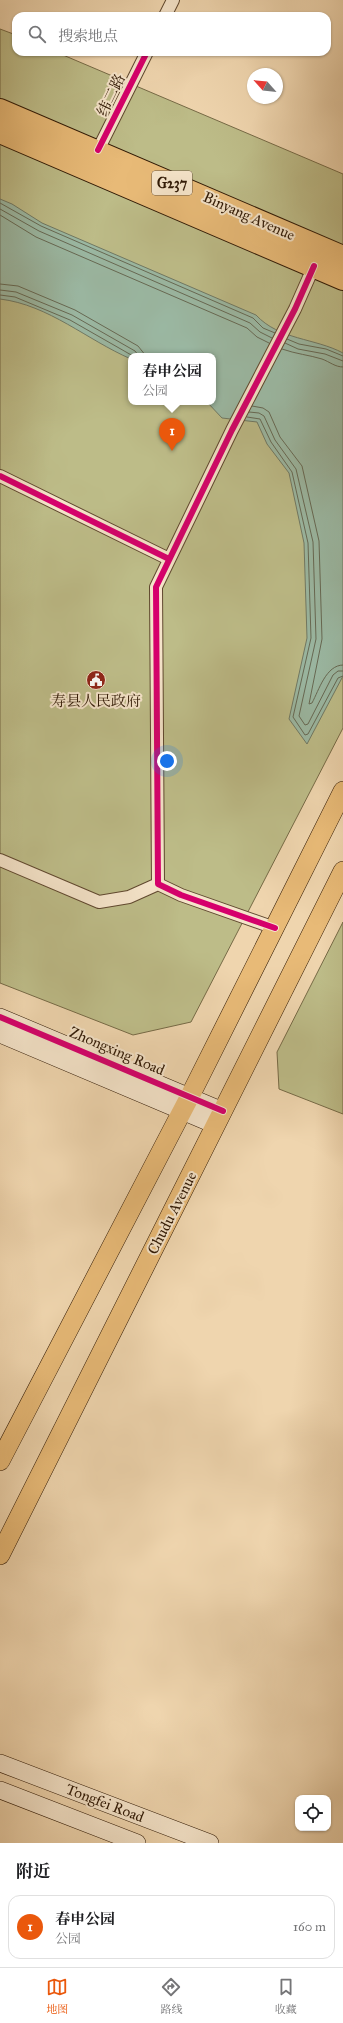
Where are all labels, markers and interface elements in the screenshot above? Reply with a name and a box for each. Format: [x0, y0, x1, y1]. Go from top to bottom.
search box [12, 12, 331, 56]
icon: search [26, 23, 48, 45]
text: 搜索地点 [58, 27, 118, 45]
north arrow [247, 68, 283, 104]
street label: 纬二路 [93, 71, 129, 119]
road number: G237 [152, 171, 192, 195]
street label: Binyang Avenue [200, 188, 298, 244]
popup [128, 353, 216, 405]
text: 春申公园 [142, 362, 202, 380]
text: 公园 [142, 383, 168, 399]
pin: 1 [159, 418, 185, 451]
public building icon: 寿县人民政府 [85, 669, 107, 691]
place label: 寿县人民政府 [51, 692, 141, 710]
your location [157, 751, 177, 771]
street label: Zhongxing Road [67, 1023, 168, 1079]
street label: Chudu Avenue [143, 1169, 201, 1257]
street label: Tongfei Road [63, 1780, 147, 1826]
map controls [295, 1795, 331, 1831]
button: locate [295, 1795, 331, 1831]
text: 附近 [16, 1861, 50, 1882]
text: 春申公园 [55, 1910, 115, 1928]
text: 1 [27, 1919, 33, 1935]
text: 160 m [293, 1919, 326, 1935]
text: 公园 [55, 1931, 81, 1947]
tab: 地图 [46, 1976, 68, 2016]
tab: 路线 [160, 1976, 182, 2016]
tab: 收藏 [275, 1976, 297, 2016]

